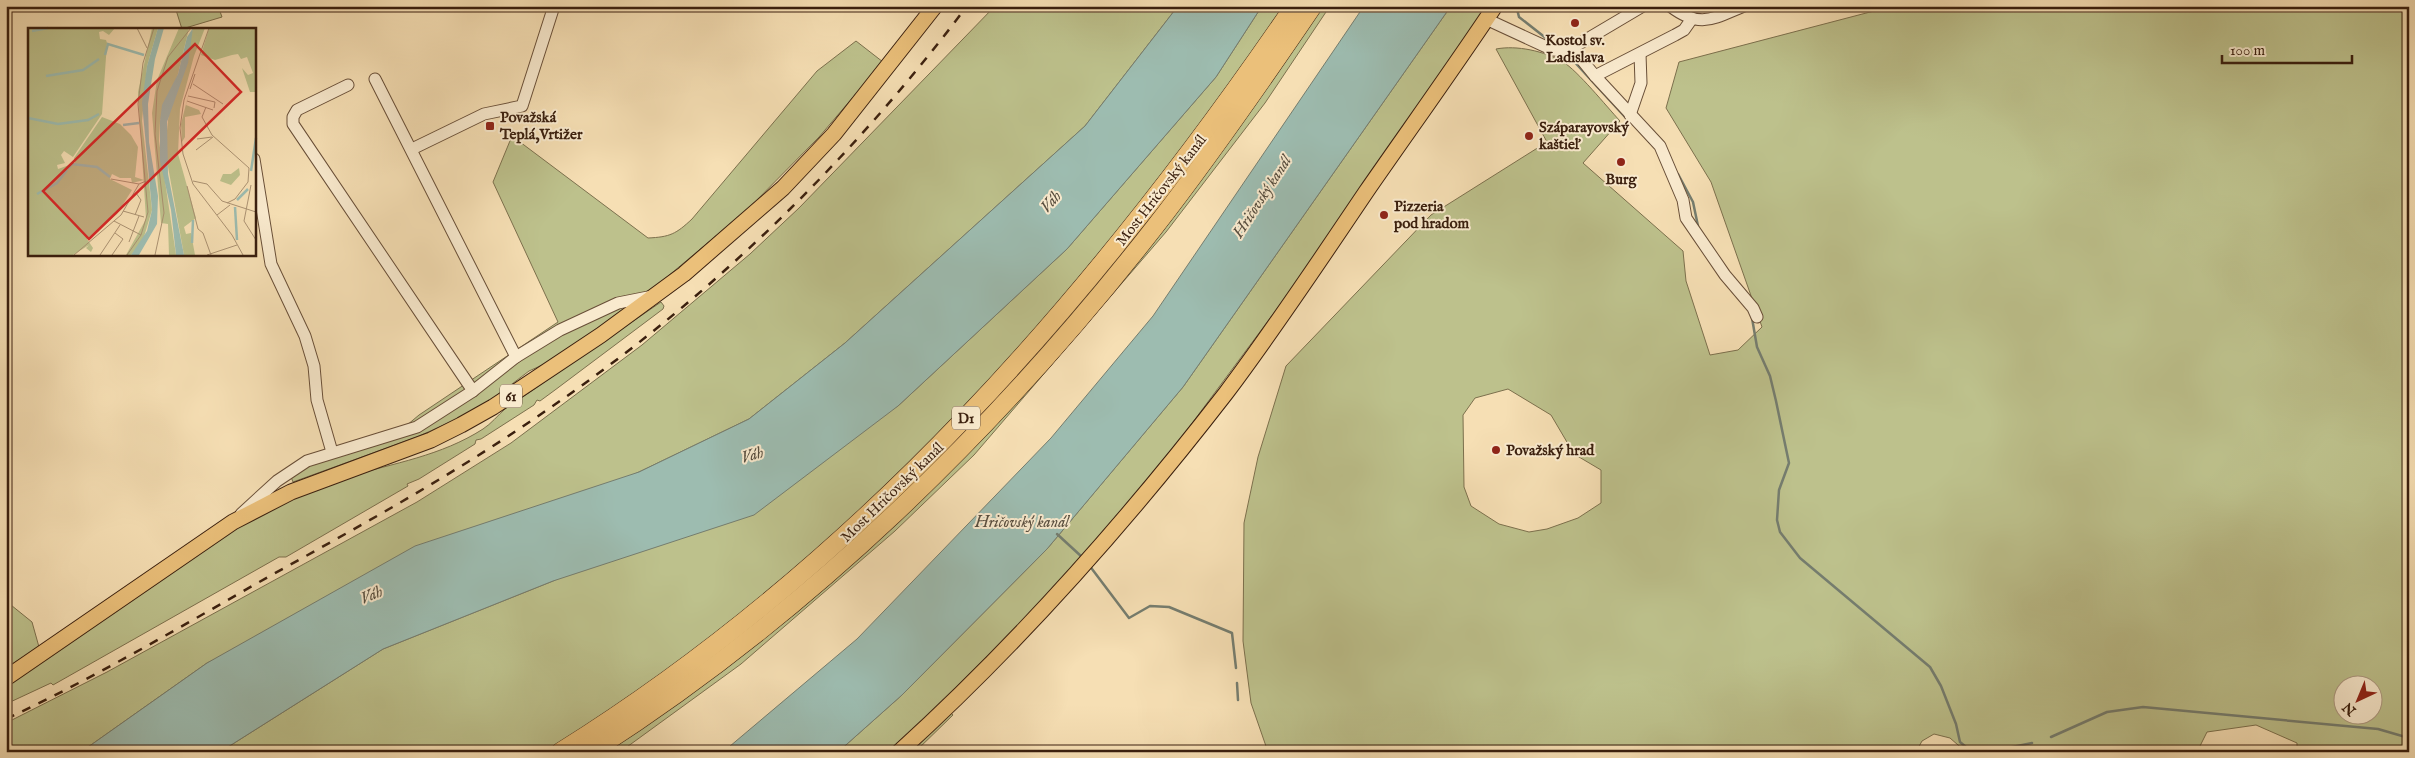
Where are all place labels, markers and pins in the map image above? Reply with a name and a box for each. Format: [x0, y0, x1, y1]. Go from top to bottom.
marker: Kostol sv. Ladislava [1569, 17, 1581, 29]
place label: Kostol sv. Ladislava [1545, 31, 1605, 67]
place label: Považská Teplá,Vrtižer [499, 108, 583, 144]
place label: Száparayovský kaštieľ [1538, 118, 1630, 154]
marker: Považská Teplá,Vrtižer [484, 120, 496, 132]
marker: Száparayovský kaštieľ [1523, 130, 1535, 142]
marker: Burg [1615, 156, 1627, 168]
place label: Burg [1605, 170, 1638, 189]
place label: Pizzeria pod hradom [1393, 197, 1470, 233]
marker: Pizzeria pod hradom [1378, 209, 1390, 221]
place label: Považský hrad [1506, 441, 1595, 460]
marker: Považský hrad [1490, 444, 1502, 456]

